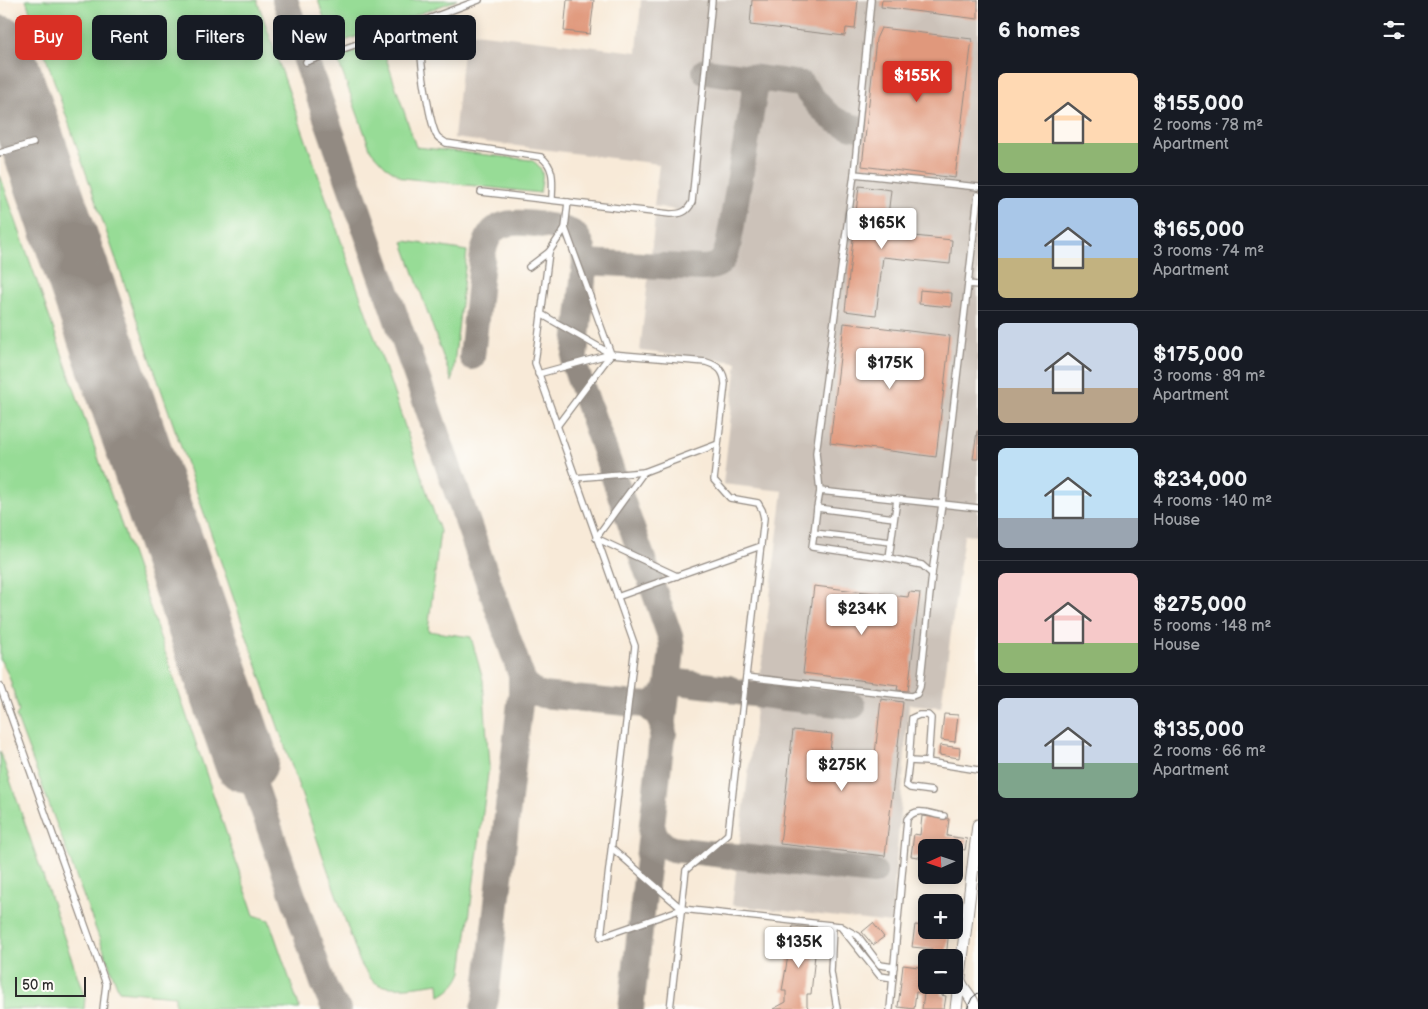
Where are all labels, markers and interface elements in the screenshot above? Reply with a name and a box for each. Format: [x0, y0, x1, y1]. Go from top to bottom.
chip: Buy [15, 15, 82, 60]
chip: Rent [92, 15, 167, 60]
chip: Filters [177, 15, 263, 60]
chip: New [273, 15, 345, 60]
chip: Apartment [355, 15, 476, 60]
icon: filters [1380, 16, 1408, 44]
text: 6 homes [998, 18, 1080, 43]
pin: $155K [882, 61, 952, 103]
text: $155K [894, 67, 940, 86]
text: $155,000 [1153, 91, 1244, 116]
icon: home [1038, 93, 1098, 153]
text: 2 rooms · 78 m² [1153, 116, 1263, 135]
text: Apartment [1153, 135, 1229, 154]
pin: $165K [847, 208, 917, 250]
text: $165K [858, 214, 906, 233]
text: $165,000 [1153, 217, 1244, 242]
icon: home [1038, 218, 1098, 278]
text: 3 rooms · 74 m² [1153, 242, 1264, 261]
text: Apartment [1153, 261, 1229, 280]
text: $175,000 [1153, 342, 1243, 367]
icon: home [1038, 343, 1098, 403]
pin: $175K [855, 348, 925, 390]
text: $175K [867, 354, 913, 373]
text: 3 rooms · 89 m² [1153, 367, 1265, 386]
text: Apartment [1153, 386, 1229, 405]
text: $234,000 [1153, 467, 1247, 492]
icon: home [1038, 468, 1098, 528]
text: 4 rooms · 140 m² [1153, 492, 1272, 511]
text: House [1153, 511, 1200, 530]
text: $275,000 [1153, 592, 1247, 617]
icon: home [1038, 593, 1098, 653]
pin: $234K [827, 594, 897, 636]
text: $234K [837, 600, 887, 619]
text: 5 rooms · 148 m² [1153, 617, 1271, 636]
text: House [1153, 636, 1200, 655]
text: $135,000 [1153, 717, 1244, 742]
icon: home [1038, 718, 1098, 778]
text: 2 rooms · 66 m² [1153, 742, 1266, 761]
pin: $275K [807, 750, 877, 792]
text: $275K [818, 756, 866, 775]
text: Apartment [1153, 761, 1229, 780]
north arrow [918, 839, 962, 884]
map controls [918, 839, 963, 994]
button: + [918, 894, 963, 939]
pin: $135K [764, 926, 834, 969]
text: $135K [776, 933, 822, 952]
button: − [918, 949, 963, 994]
scale bar [15, 974, 86, 997]
text: 50 m [22, 977, 54, 994]

